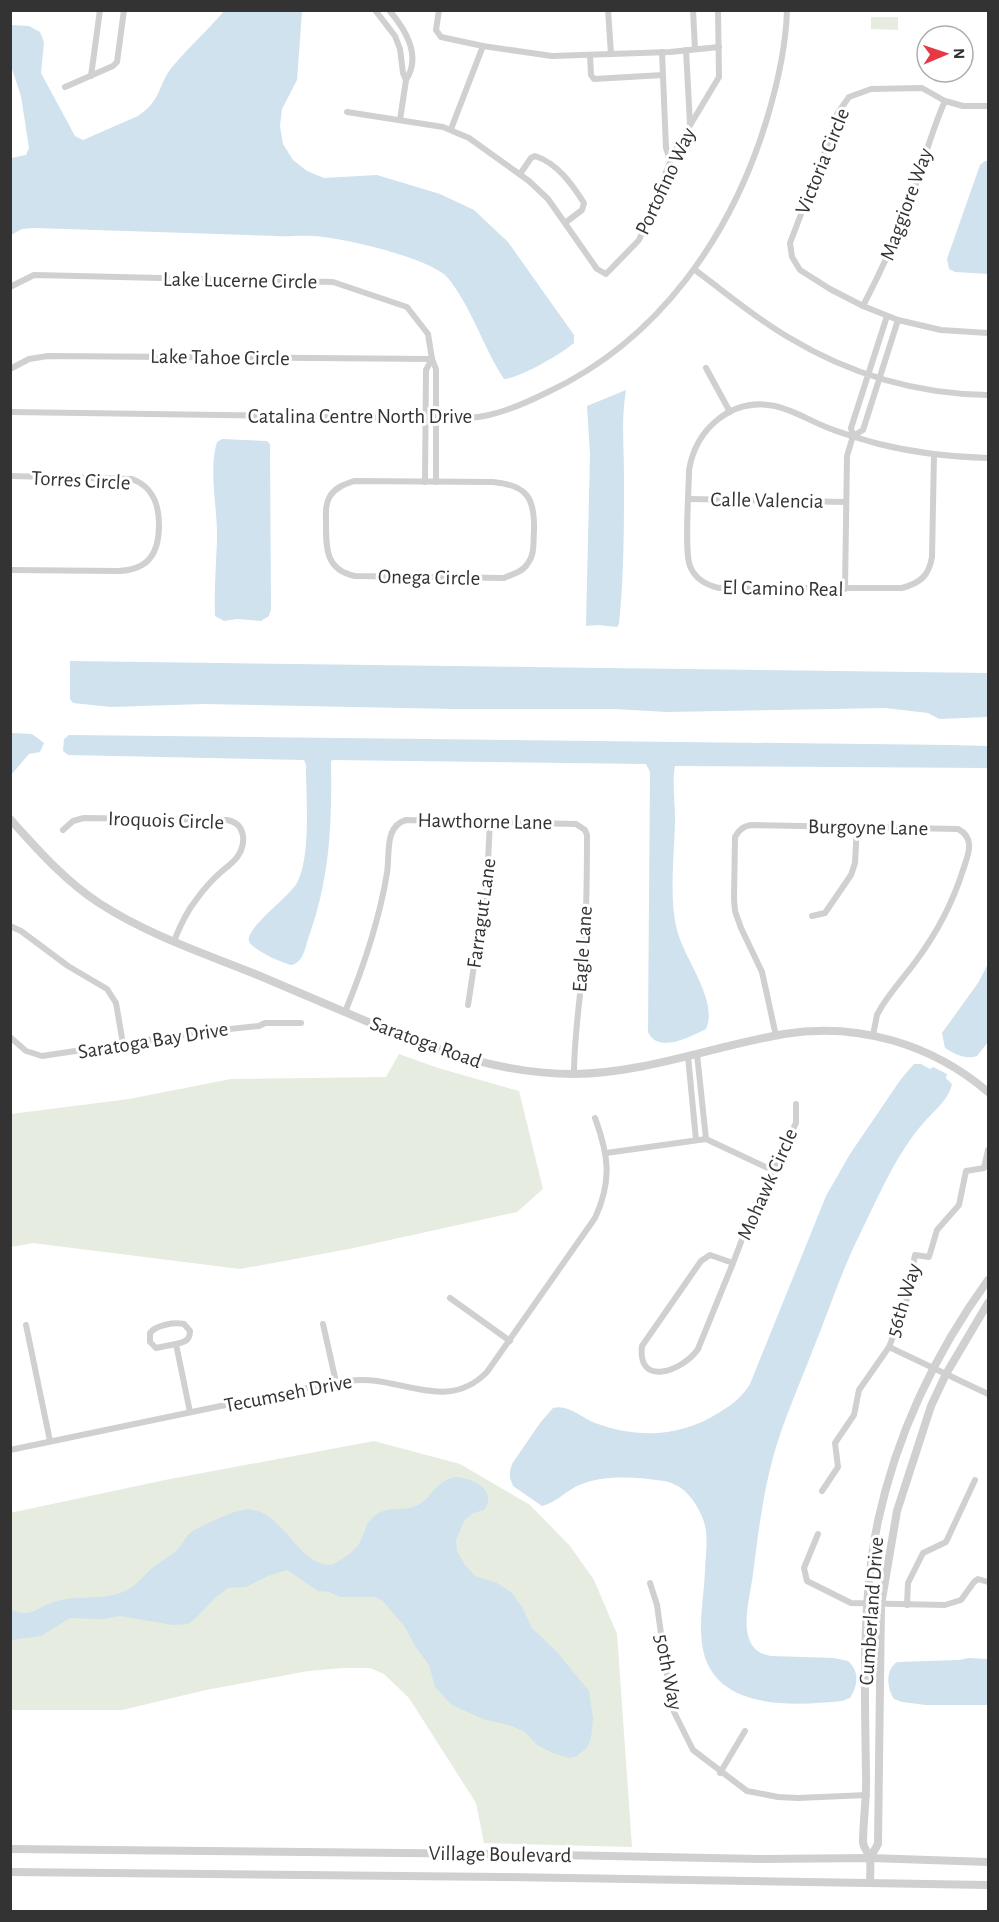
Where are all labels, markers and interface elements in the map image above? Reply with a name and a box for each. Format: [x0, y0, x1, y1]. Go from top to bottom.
north arrow [915, 24, 975, 84]
text: N [951, 48, 967, 59]
street label: Victoria Circle [792, 105, 853, 217]
street label: Portofino Way [632, 124, 699, 238]
street label: Maggiore Way [876, 145, 936, 263]
street label: Lake Lucerne Circle [163, 269, 317, 292]
street label: Lake Tahoe Circle [150, 346, 290, 369]
street label: Catalina Centre North Drive [248, 406, 472, 427]
street label: Torres Circle [31, 467, 131, 494]
street label: Calle Valencia [710, 489, 824, 512]
street label: Onega Circle [378, 566, 480, 589]
street label: El Camino Real [722, 577, 844, 600]
street label: Iroquois Circle [108, 808, 224, 833]
street label: Hawthorne Lane [417, 810, 553, 833]
street label: Burgoyne Lane [808, 816, 928, 839]
street label: Farragut Lane [463, 857, 500, 969]
street label: Eagle Lane [569, 905, 596, 993]
street label: Saratoga Road [367, 1013, 484, 1072]
street label: Saratoga Bay Drive [76, 1018, 230, 1063]
street label: Mohawk Circle [734, 1125, 801, 1243]
street label: 56th Way [882, 1261, 925, 1339]
street label: Tecumseh Drive [223, 1371, 354, 1416]
street label: Cumberland Drive [856, 1536, 887, 1686]
street label: 50th Way [651, 1632, 686, 1712]
street label: Village Boulevard [428, 1843, 572, 1866]

